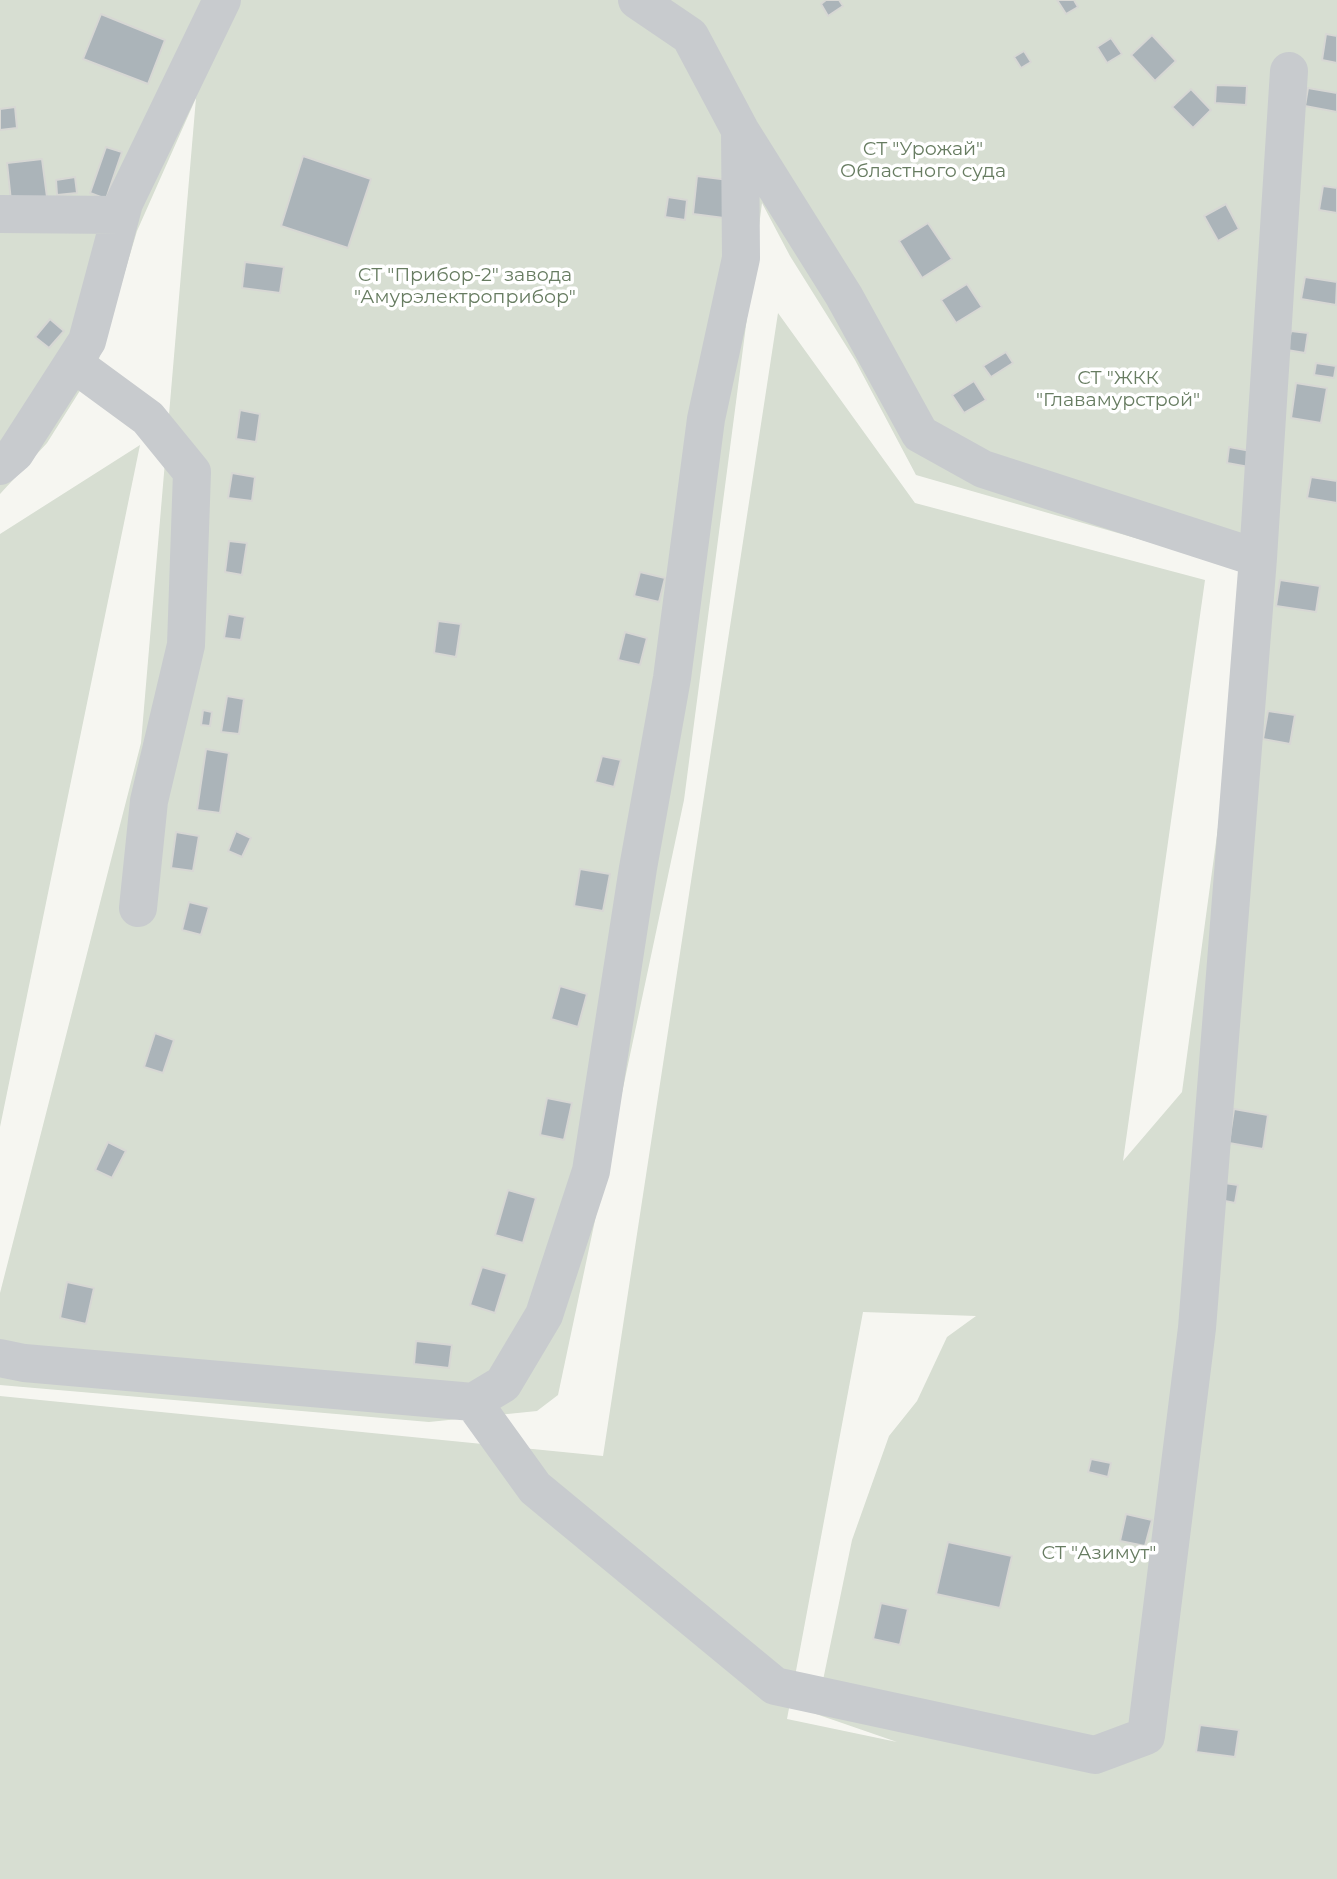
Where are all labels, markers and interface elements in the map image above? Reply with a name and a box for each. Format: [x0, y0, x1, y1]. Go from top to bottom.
park label: СТ "Урожай" Областного суда [840, 138, 1006, 182]
park label: СТ "Прибор-2" завода "Амурэлектроприбор" [354, 264, 576, 308]
park label: СТ "ЖКК "Главамурстрой" [1036, 367, 1200, 411]
park label: СТ "Азимут" [1042, 1542, 1156, 1564]

